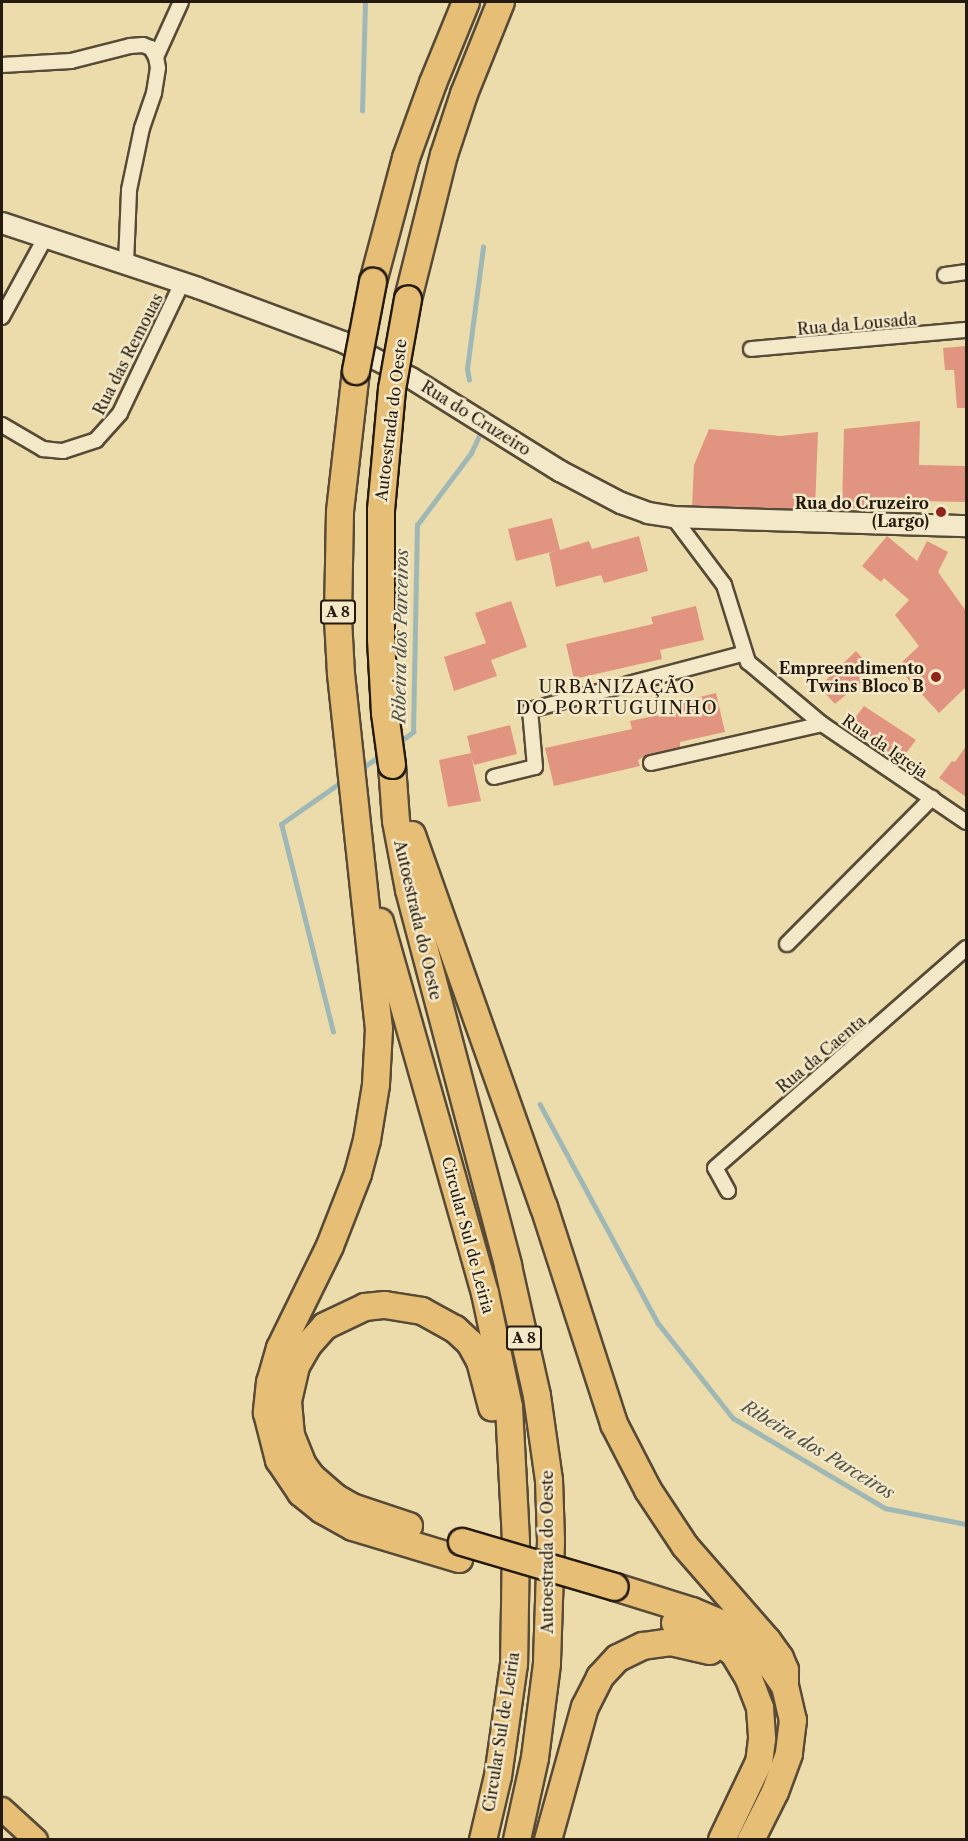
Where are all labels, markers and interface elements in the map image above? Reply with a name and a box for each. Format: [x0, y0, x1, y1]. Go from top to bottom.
street label: Rua das Remouas [89, 290, 167, 418]
street label: Rua da Lousada [796, 309, 918, 339]
street label: Autoestrada do Oeste [372, 338, 410, 502]
street label: Rua do Cruzeiro [418, 377, 534, 459]
place label: Rua do Cruzeiro (Largo) [795, 493, 929, 531]
marker: Rua do Cruzeiro (Largo) [934, 505, 948, 519]
water label: Ribeira dos Parceiros [389, 549, 413, 723]
road number: A 8 [318, 600, 358, 624]
place label: Empreendimento Twins Bloco B [779, 658, 924, 696]
marker: Empreendimento Twins Bloco B [929, 670, 943, 684]
district label: URBANIZAÇÃO DO PORTUGUINHO [516, 677, 718, 720]
street label: Rua da Igreja [838, 710, 932, 782]
street label: Autoestrada do Oeste [390, 838, 446, 1002]
street label: Rua da Caenta [772, 1011, 870, 1097]
street label: Circular Sul de Leiria [438, 1154, 498, 1316]
road number: A 8 [504, 1326, 544, 1350]
water label: Ribeira dos Parceiros [738, 1396, 898, 1504]
street label: Autoestrada do Oeste [537, 1470, 557, 1634]
street label: Circular Sul de Leiria [479, 1651, 523, 1813]

